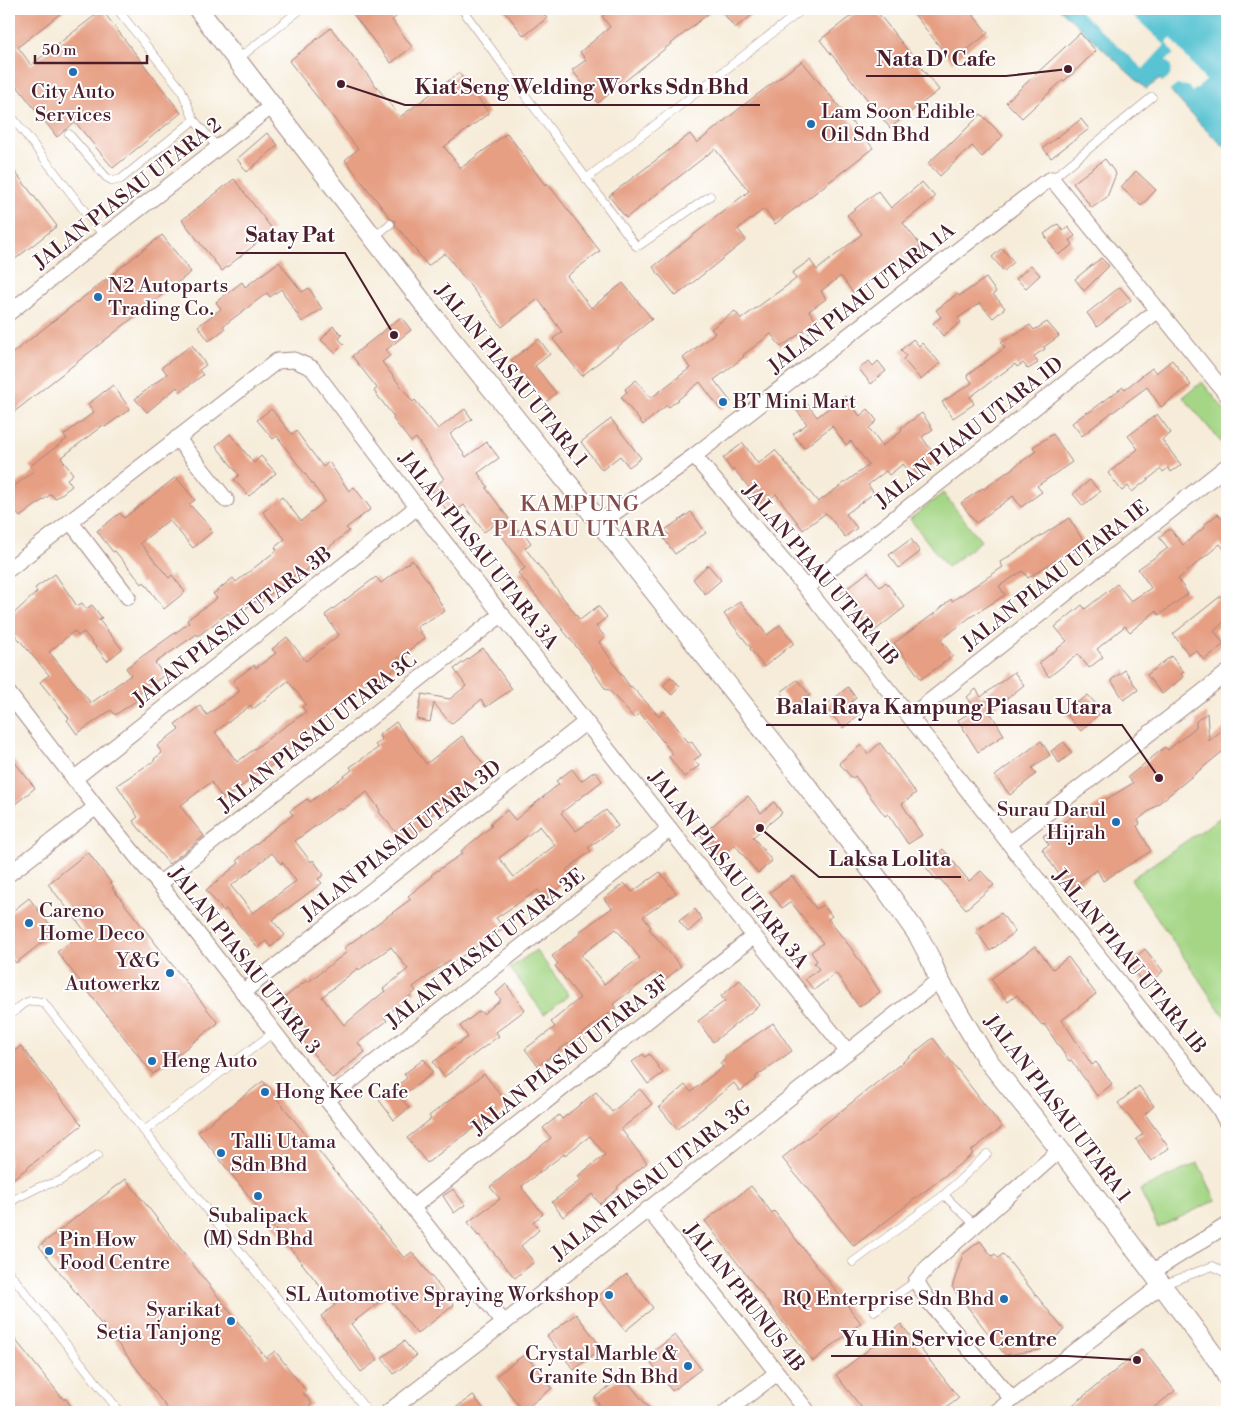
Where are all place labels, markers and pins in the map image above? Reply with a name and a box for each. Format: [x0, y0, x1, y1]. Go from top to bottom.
callout: Nata D' Cafe [866, 40, 1006, 76]
marker: City Auto Services [67, 66, 79, 78]
callout: Kiat Seng Welding Works Sdn Bhd [405, 69, 760, 105]
place label: City Auto Services [31, 80, 115, 128]
place label: Lam Soon Edible Oil Sdn Bhd [821, 100, 975, 148]
marker: Lam Soon Edible Oil Sdn Bhd [805, 118, 817, 130]
callout: Satay Pat [236, 217, 345, 253]
place label: N2 Autoparts Trading Co. [108, 274, 228, 322]
marker: N2 Autoparts Trading Co. [92, 291, 104, 303]
place label: BT Mini Mart [732, 390, 856, 415]
marker: BT Mini Mart [717, 396, 729, 408]
callout: Balai Raya Kampung Piasau Utara [766, 689, 1122, 725]
place label: Surau Darul Hijrah [997, 798, 1106, 846]
marker: Surau Darul Hijrah [1110, 816, 1122, 828]
callout: Laksa Lolita [819, 841, 961, 877]
place label: Careno Home Deco [39, 899, 145, 947]
marker: Careno Home Deco [23, 917, 35, 929]
place label: Y&G Autowerkz [64, 949, 160, 997]
marker: Y&G Autowerkz [164, 967, 176, 979]
place label: Heng Auto [162, 1049, 258, 1074]
marker: Heng Auto [146, 1055, 158, 1067]
place label: Hong Kee Cafe [275, 1080, 408, 1105]
marker: Hong Kee Cafe [259, 1086, 271, 1098]
place label: Talli Utama Sdn Bhd [231, 1130, 337, 1178]
marker: Talli Utama Sdn Bhd [215, 1147, 227, 1159]
marker: Subalipack (M) Sdn Bhd [252, 1190, 264, 1202]
place label: Subalipack (M) Sdn Bhd [203, 1204, 314, 1252]
place label: Pin How Food Centre [59, 1228, 170, 1276]
marker: Pin How Food Centre [43, 1245, 55, 1257]
place label: SL Automotive Spraying Workshop [286, 1283, 599, 1308]
place label: RQ Enterprise Sdn Bhd [782, 1287, 995, 1312]
marker: SL Automotive Spraying Workshop [603, 1289, 615, 1301]
marker: RQ Enterprise Sdn Bhd [998, 1293, 1010, 1305]
place label: Syarikat Setia Tanjong [96, 1298, 222, 1346]
marker: Syarikat Setia Tanjong [225, 1315, 237, 1327]
callout: Yu Hin Service Centre [831, 1320, 1067, 1356]
place label: Crystal Marble & Granite Sdn Bhd [525, 1342, 679, 1390]
marker: Crystal Marble & Granite Sdn Bhd [682, 1360, 694, 1372]

